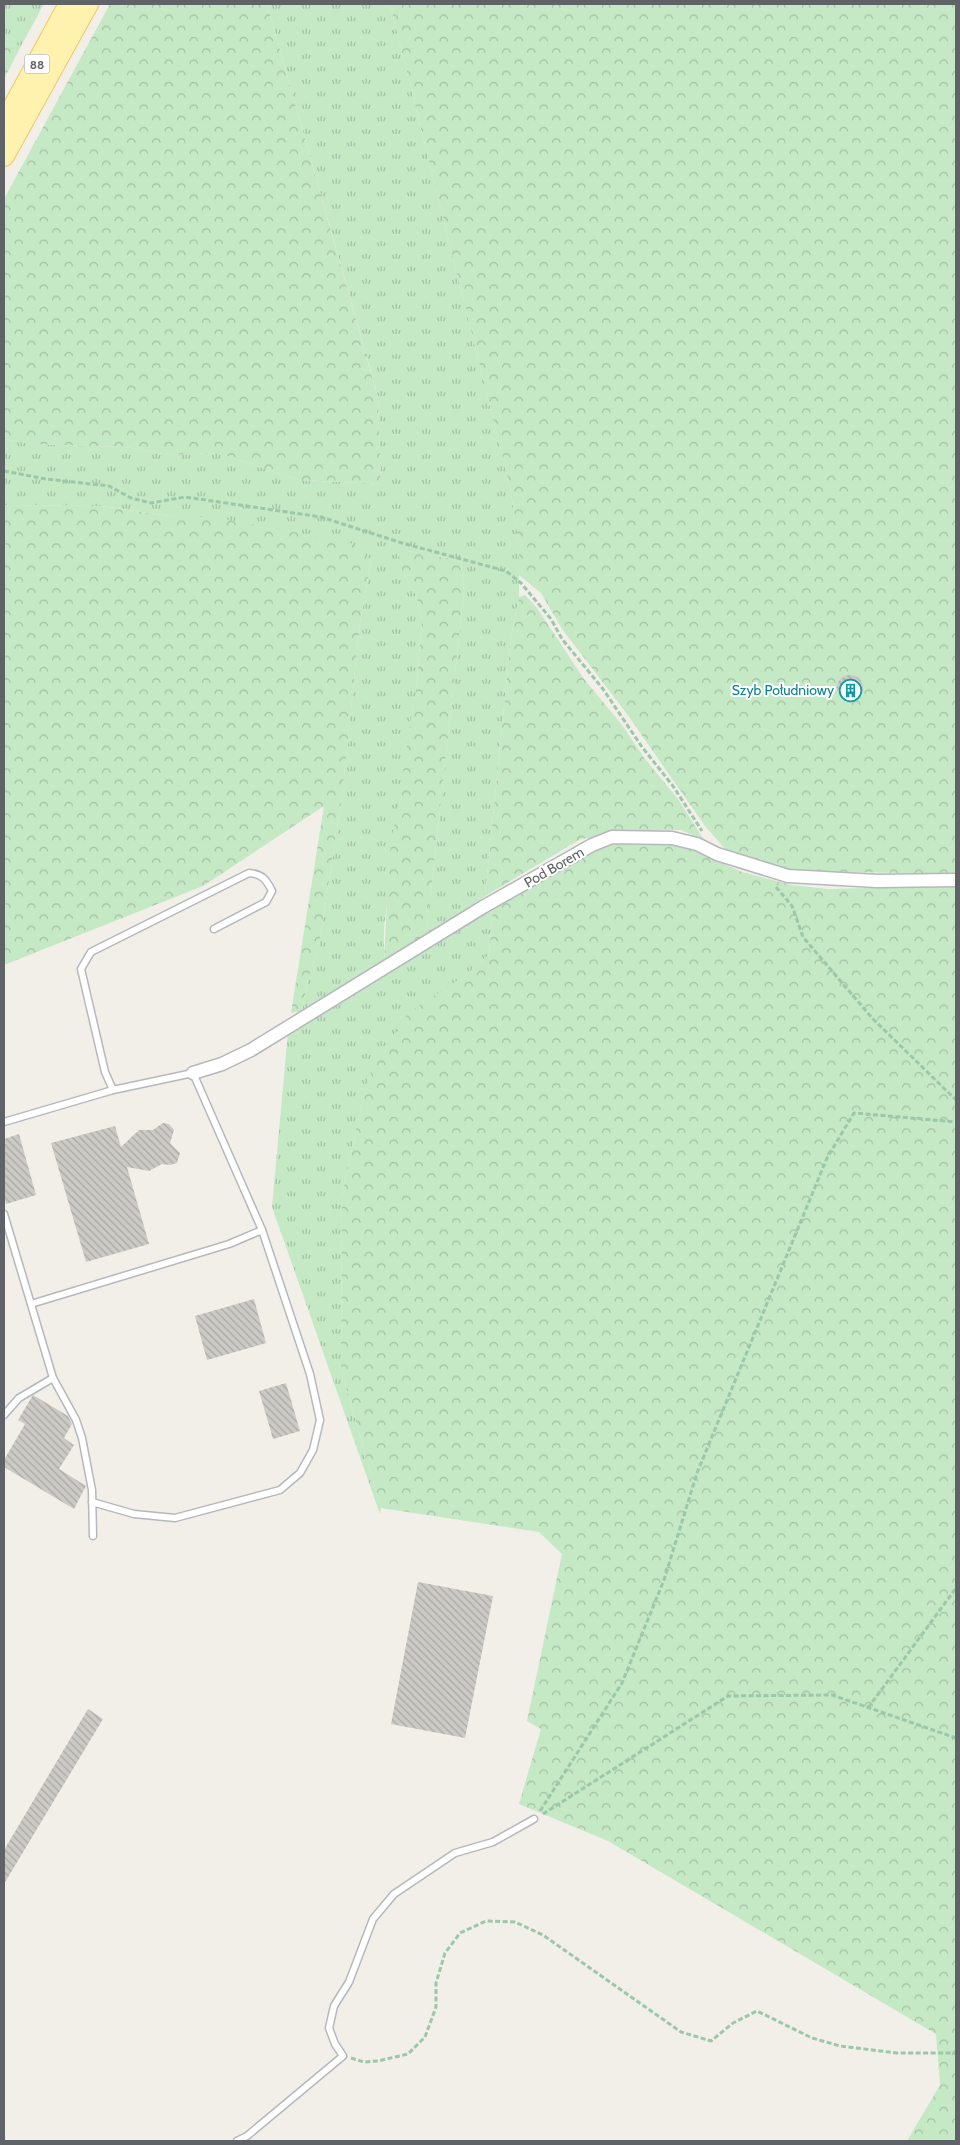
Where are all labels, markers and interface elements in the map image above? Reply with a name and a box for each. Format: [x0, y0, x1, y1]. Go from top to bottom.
road number: 88 [24, 54, 50, 74]
building icon: Szyb Południowy [838, 678, 862, 702]
place label: Szyb Południowy [732, 681, 834, 699]
street label: Pod Borem [521, 843, 587, 891]

